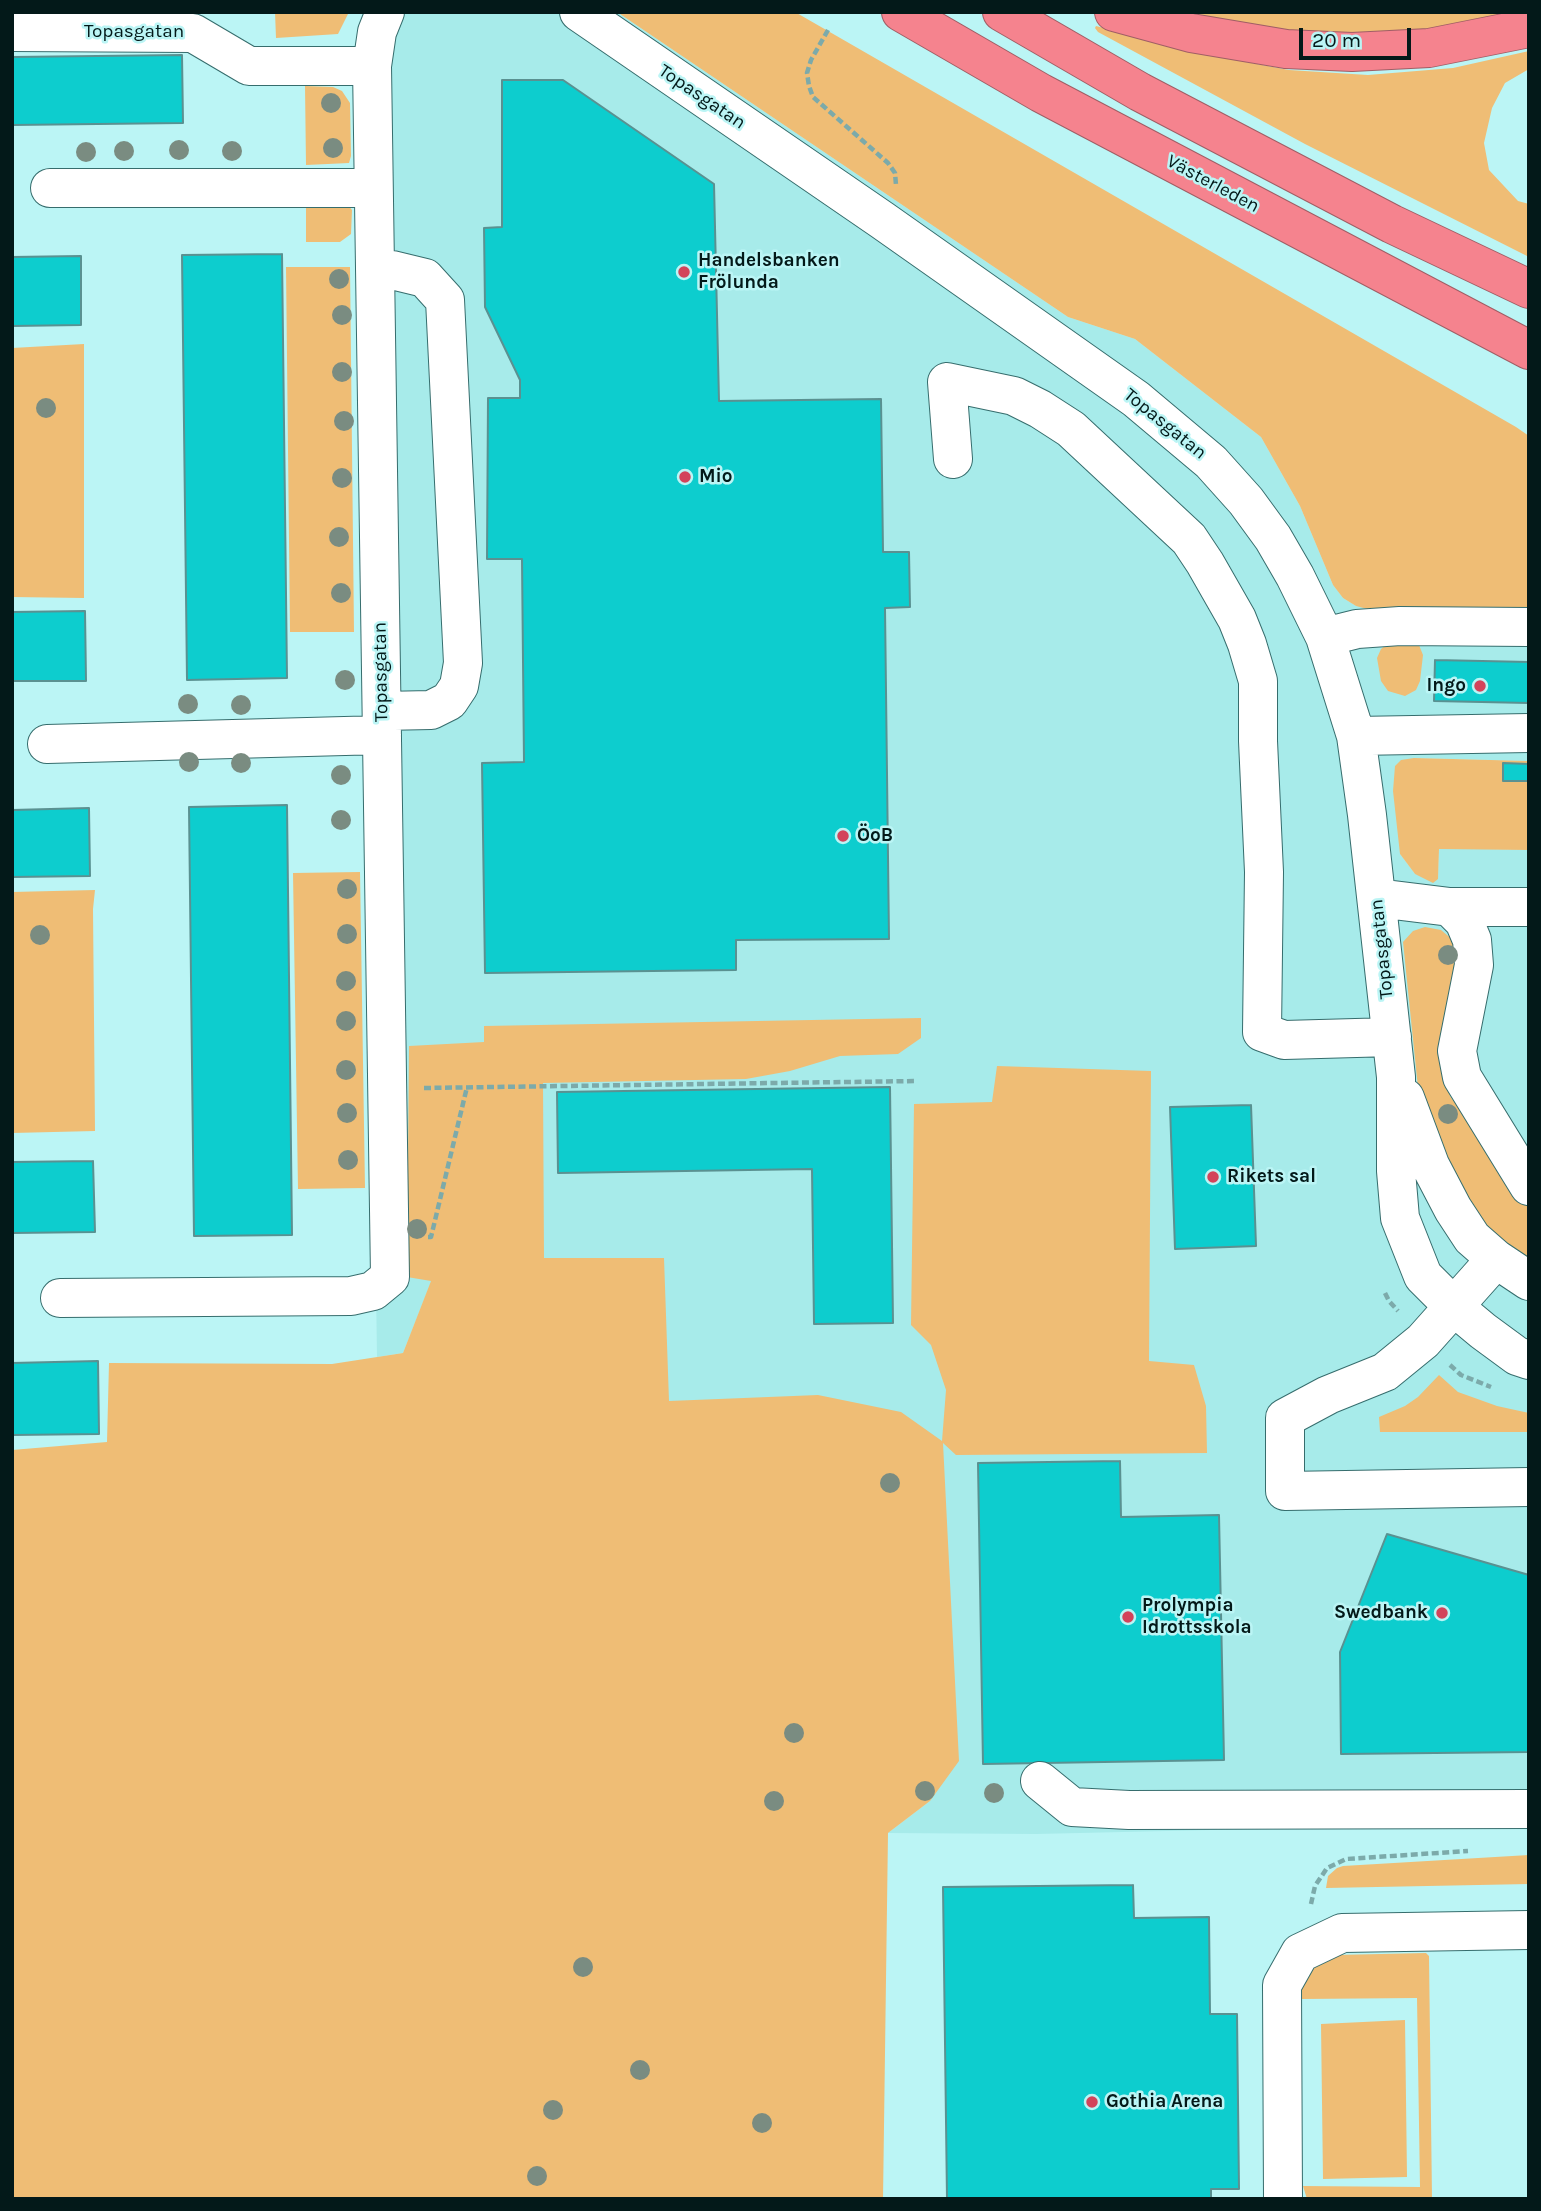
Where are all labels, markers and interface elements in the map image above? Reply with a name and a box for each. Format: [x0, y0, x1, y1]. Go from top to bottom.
scale bar [1303, 14, 1415, 58]
street label: Topasgatan [84, 21, 184, 43]
text: 20 m [1312, 28, 1361, 52]
street label: Topasgatan [654, 60, 750, 134]
street label: Västerleden [1163, 150, 1263, 218]
place label: Handelsbanken Frölunda [698, 250, 840, 294]
marker: Handelsbanken Frölunda [676, 264, 692, 280]
street label: Topasgatan [1119, 384, 1211, 464]
place label: Mio [699, 466, 733, 488]
marker: Mio [677, 469, 693, 485]
street label: Topasgatan [369, 622, 393, 722]
place label: Ingo [1427, 675, 1466, 697]
marker: Ingo [1472, 678, 1488, 694]
place label: ÖoB [857, 825, 893, 847]
marker: ÖoB [835, 828, 851, 844]
street label: Topasgatan [1365, 898, 1399, 1000]
place label: Rikets sal [1227, 1166, 1316, 1188]
marker: Rikets sal [1205, 1169, 1221, 1185]
place label: Prolympia Idrottsskola [1142, 1595, 1252, 1639]
place label: Swedbank [1334, 1602, 1428, 1624]
marker: Swedbank [1434, 1605, 1450, 1621]
marker: Prolympia Idrottsskola [1120, 1609, 1136, 1625]
place label: Gothia Arena [1106, 2091, 1223, 2113]
marker: Gothia Arena [1084, 2094, 1100, 2110]

